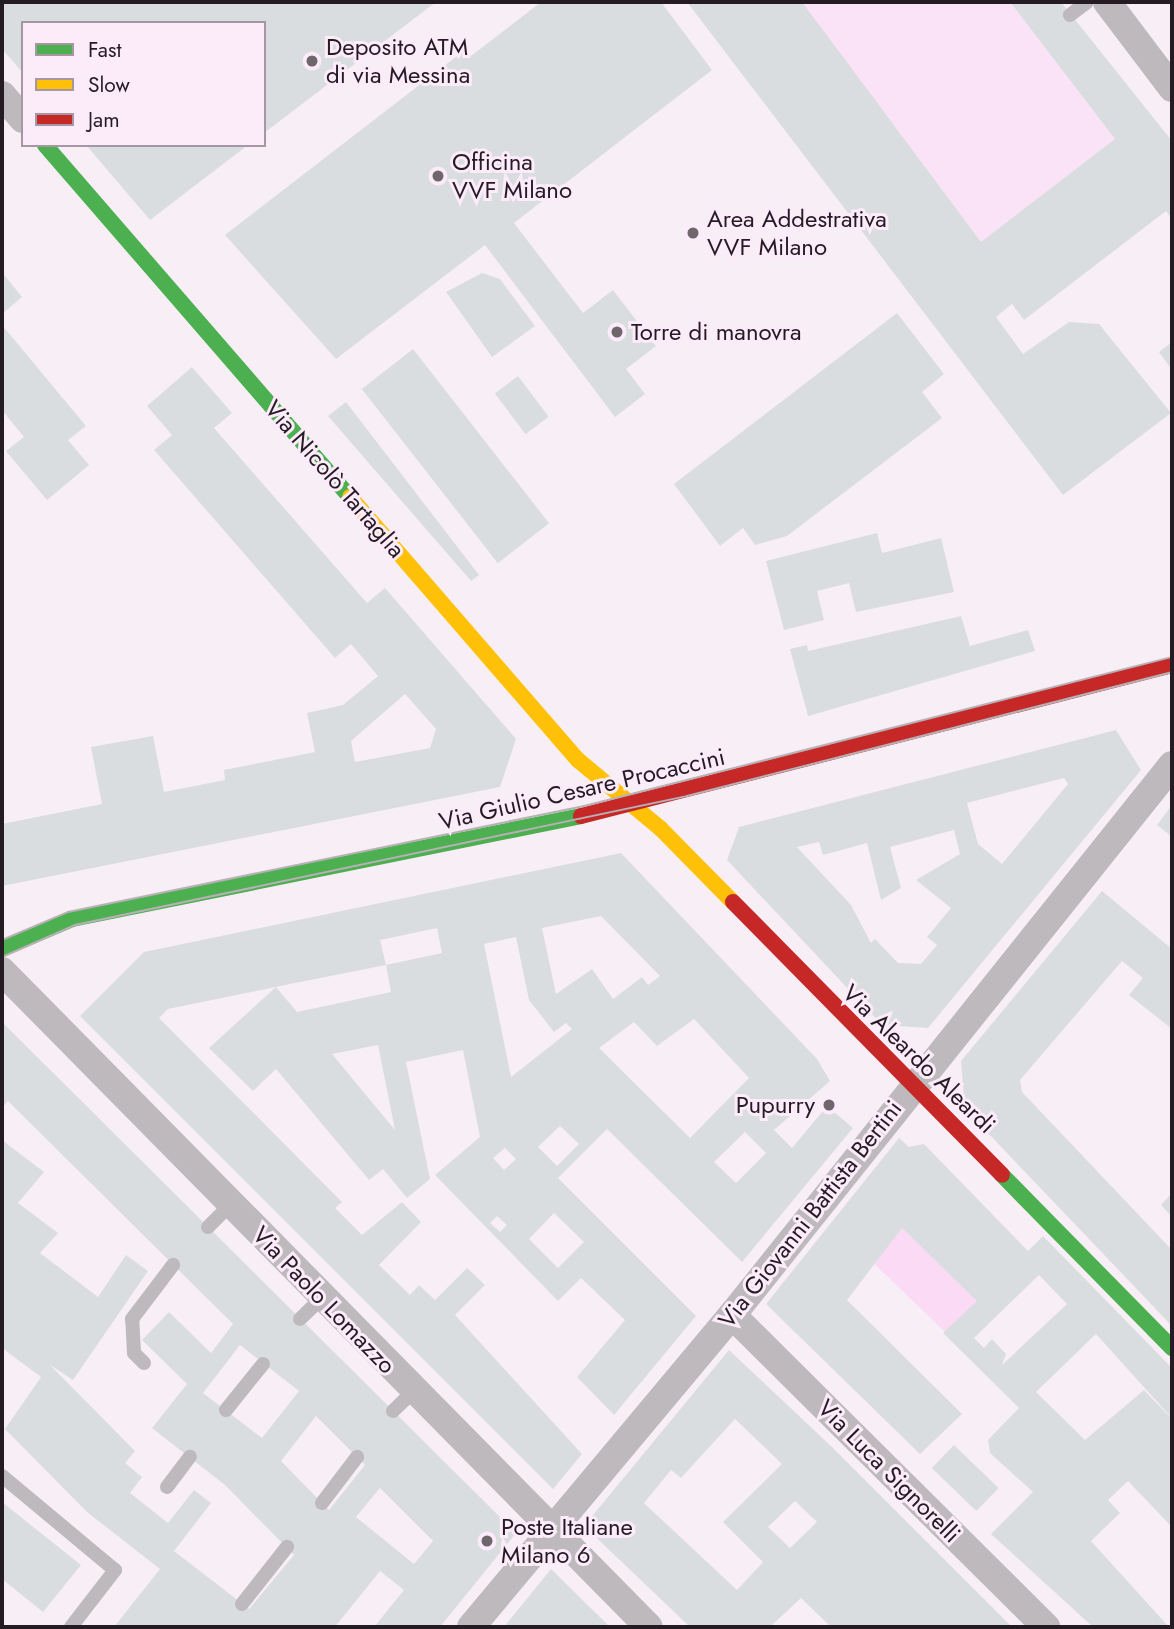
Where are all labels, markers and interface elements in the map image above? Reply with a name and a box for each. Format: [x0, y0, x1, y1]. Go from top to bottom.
legend [21, 21, 266, 147]
place label: Deposito ATM di via Messina [326, 33, 470, 89]
text: Fast [88, 35, 121, 65]
marker: Deposito ATM di via Messina [304, 53, 320, 69]
text: Slow [88, 70, 130, 100]
text: Jam [88, 105, 120, 135]
place label: Officina VVF Milano [452, 148, 572, 204]
marker: Officina VVF Milano [430, 168, 446, 184]
place label: Area Addestrativa VVF Milano [707, 205, 887, 261]
marker: Area Addestrativa VVF Milano [685, 225, 701, 241]
place label: Torre di manovra [631, 318, 802, 346]
marker: Torre di manovra [609, 324, 625, 340]
street label: Via Nicolò Tartaglia [259, 395, 411, 563]
street label: Via Giulio Cesare Procaccini [436, 742, 728, 836]
street label: Via Aleardo Aleardi [836, 979, 1002, 1139]
place label: Pupurry [736, 1091, 815, 1119]
street label: Via Giovanni Battista Bertini [712, 1094, 908, 1334]
marker: Pupurry [821, 1097, 837, 1113]
street label: Via Paolo Lomazzo [246, 1220, 402, 1380]
street label: Via Luca Signorelli [812, 1394, 966, 1548]
place label: Poste Italiane Milano 6 [501, 1513, 633, 1569]
marker: Poste Italiane Milano 6 [479, 1533, 495, 1549]

